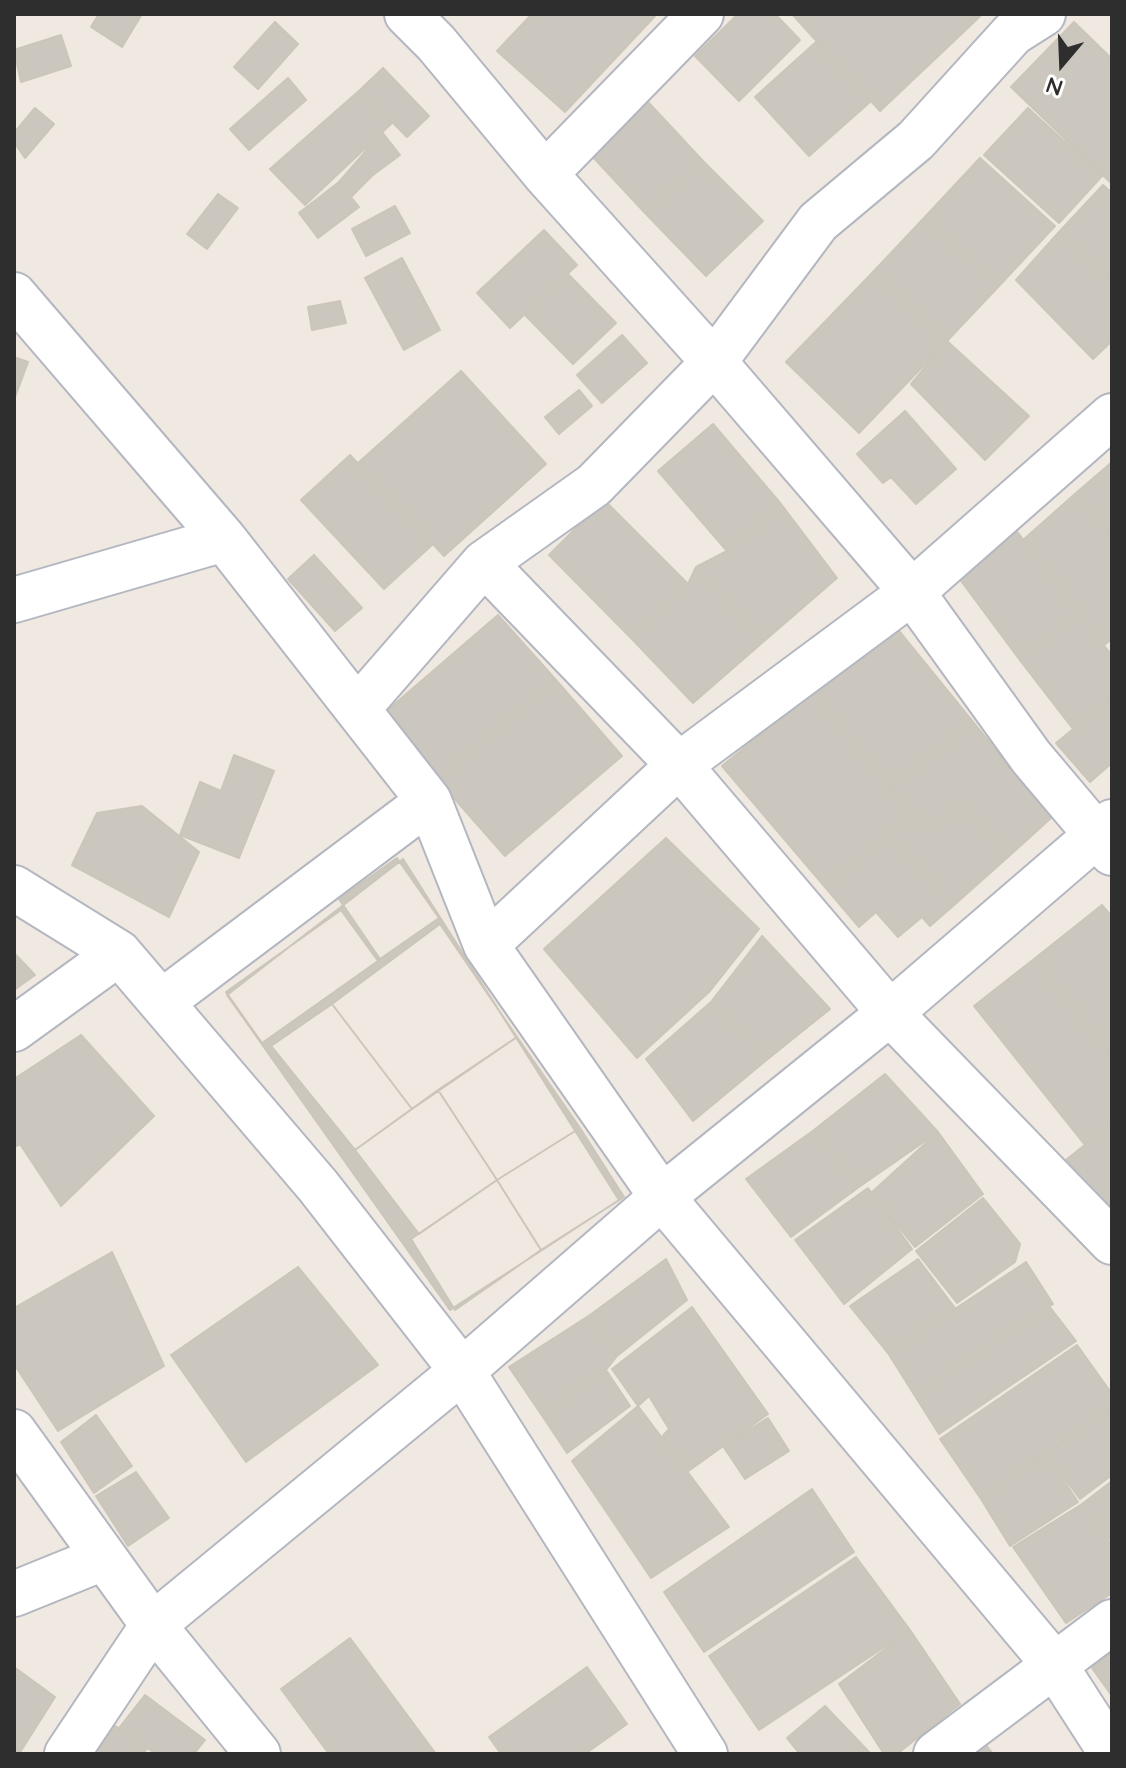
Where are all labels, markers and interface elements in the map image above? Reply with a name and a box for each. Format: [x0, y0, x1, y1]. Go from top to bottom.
north arrow [1022, 24, 1102, 104]
text: N [1042, 71, 1066, 103]

